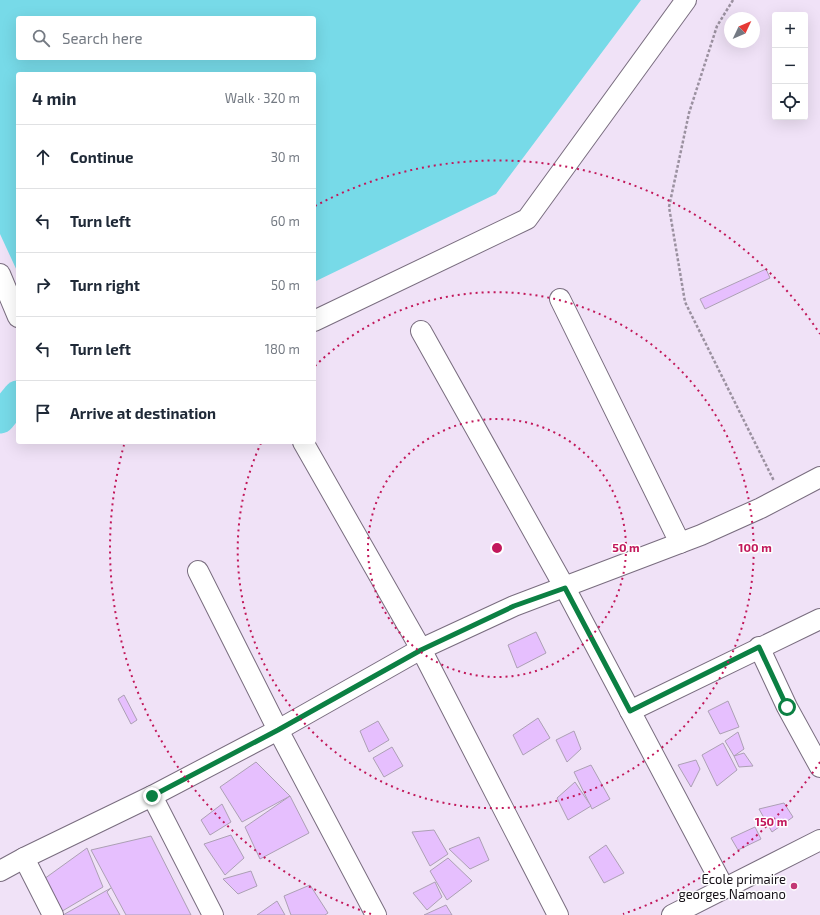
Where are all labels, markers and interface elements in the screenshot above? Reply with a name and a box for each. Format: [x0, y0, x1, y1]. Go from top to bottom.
north arrow [724, 12, 760, 48]
map controls [772, 12, 808, 120]
button: + [772, 12, 808, 48]
search box [16, 16, 316, 60]
icon: search [30, 27, 52, 49]
text: Search here [62, 29, 143, 47]
button: − [772, 48, 808, 84]
button: locate [772, 84, 808, 120]
text: 4 min [32, 88, 76, 108]
text: Walk · 320 m [225, 90, 300, 106]
icon: ahead [32, 146, 54, 168]
text: Continue [70, 148, 133, 166]
text: 30 m [271, 149, 300, 165]
icon: left [32, 210, 54, 232]
text: Turn left [70, 212, 131, 230]
text: 60 m [270, 213, 300, 229]
icon: right [32, 274, 54, 296]
text: Turn right [70, 276, 140, 294]
text: 50 m [271, 277, 300, 293]
icon: left [32, 338, 54, 360]
text: Turn left [70, 340, 131, 358]
text: 180 m [265, 341, 300, 357]
icon: arrive [32, 402, 54, 424]
text: Arrive at destination [70, 404, 216, 422]
text: 50 m [612, 540, 640, 554]
text: 100 m [738, 540, 772, 554]
centre of rings [490, 541, 504, 555]
route start [778, 698, 796, 716]
route end [143, 787, 161, 805]
text: 150 m [755, 814, 787, 828]
place label: Ecole primaire georges Namoano [678, 871, 786, 902]
marker: Ecole primaire georges Namoano [789, 881, 799, 891]

